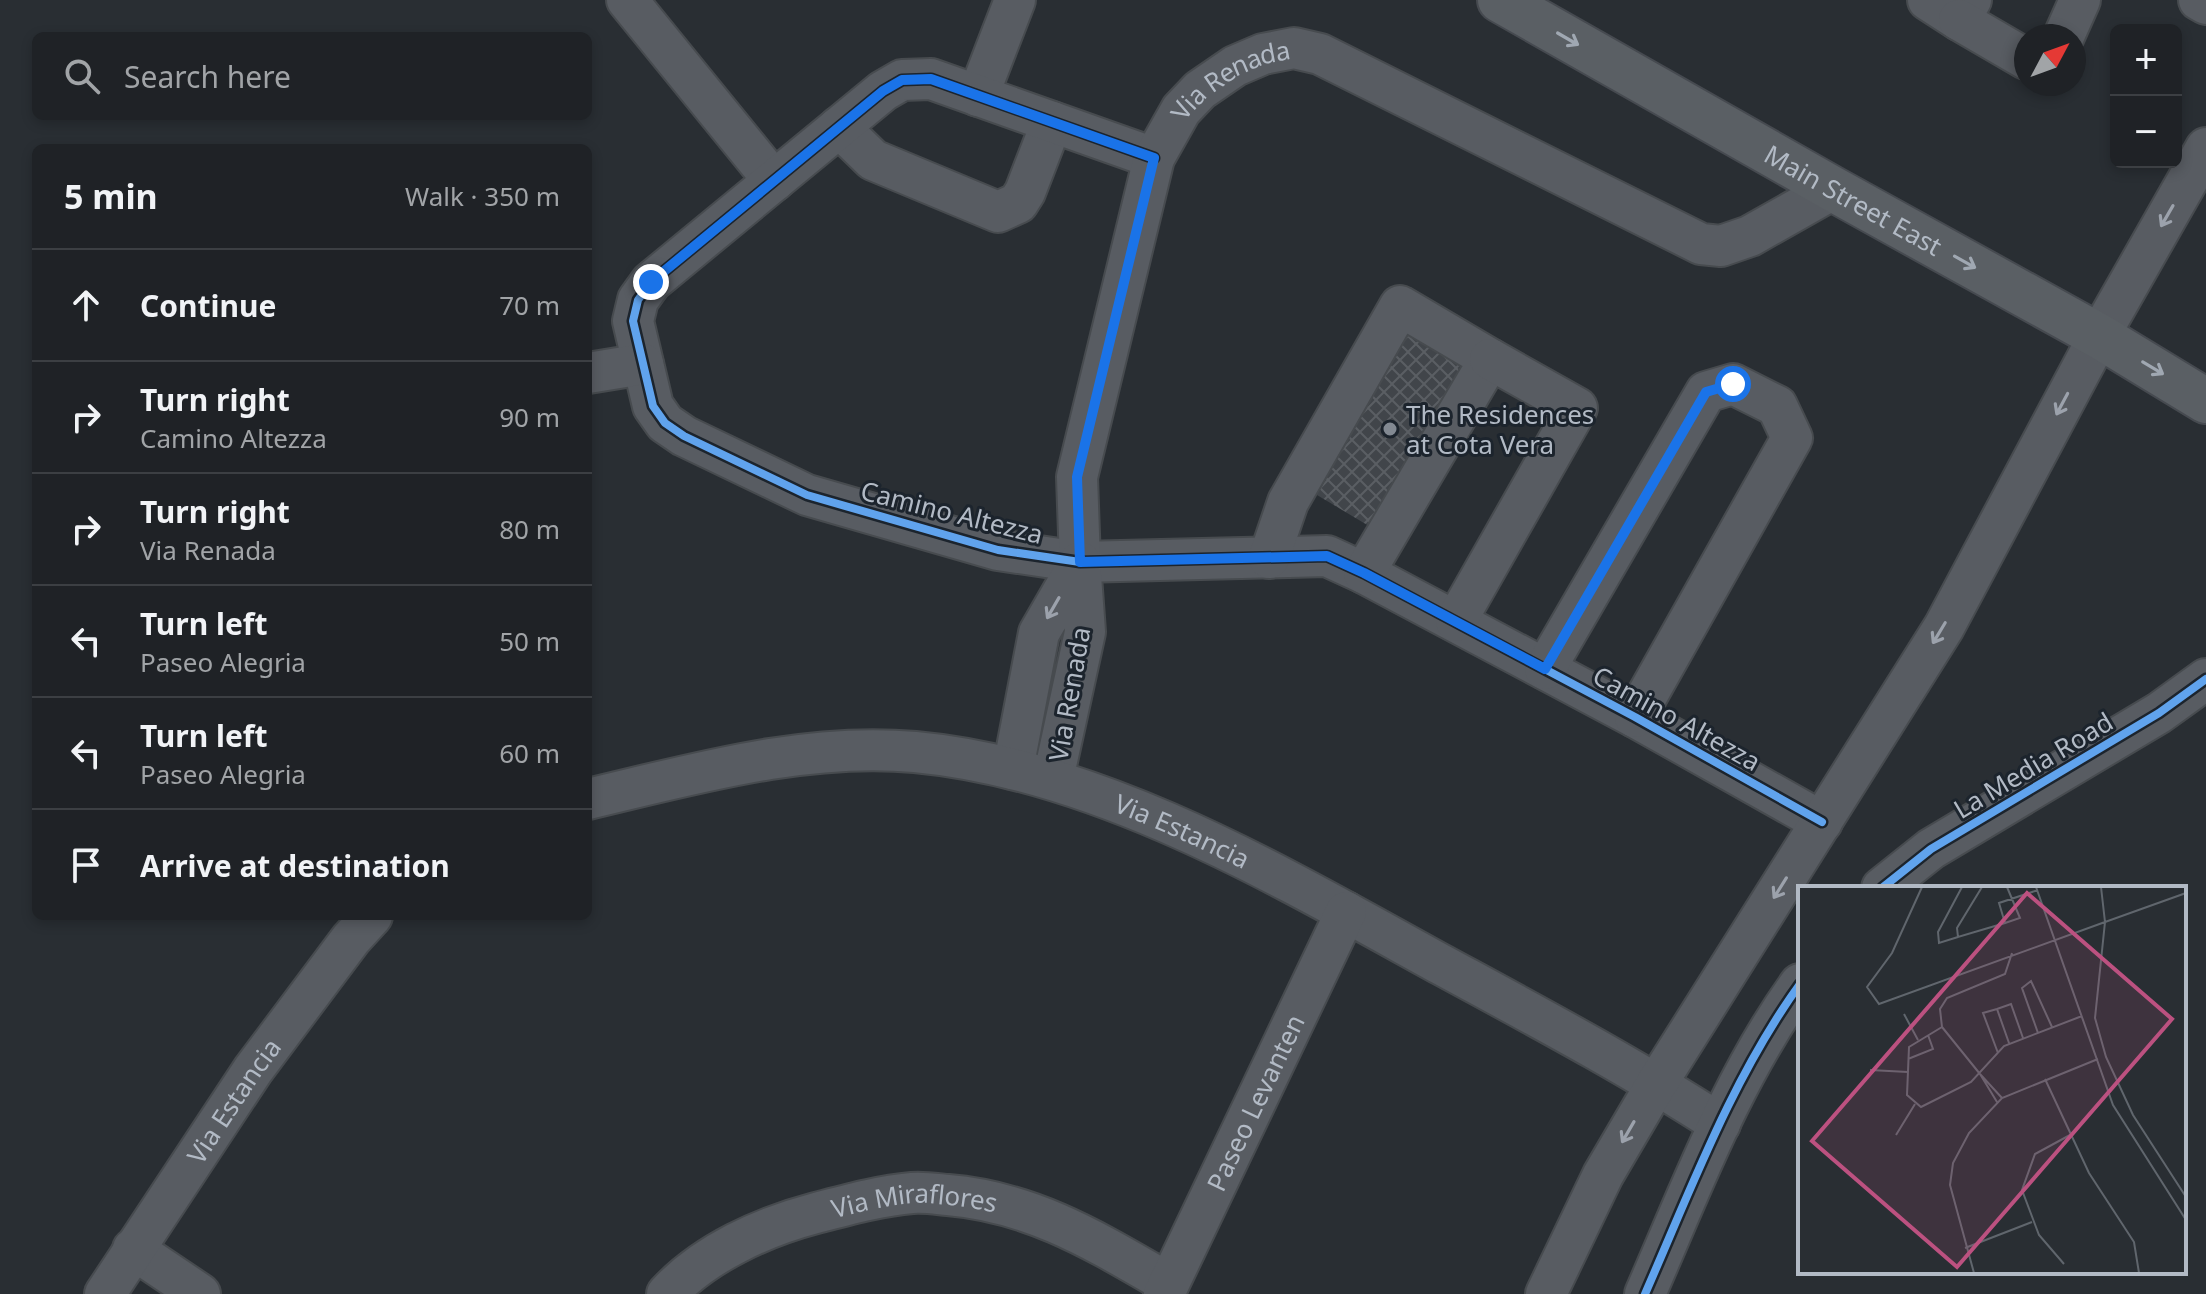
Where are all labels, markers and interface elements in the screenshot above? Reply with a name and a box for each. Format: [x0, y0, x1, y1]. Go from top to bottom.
north arrow [2014, 24, 2086, 96]
map controls [2110, 24, 2182, 168]
button: + [2110, 24, 2182, 96]
street label: Via Renada [1161, 31, 1293, 126]
one-way arrow [1556, 31, 1579, 47]
search box [32, 32, 592, 120]
icon: search [60, 54, 104, 98]
text: Search here [124, 56, 291, 97]
button: − [2110, 96, 2182, 168]
street label: Main Street East [1758, 136, 1949, 264]
text: 5 min [64, 173, 158, 219]
text: Walk · 350 m [405, 178, 560, 214]
one-way arrow [2159, 204, 2175, 227]
one-way arrow [1953, 255, 1977, 270]
route end [633, 264, 669, 300]
icon: ahead [64, 283, 108, 327]
text: Continue [140, 285, 276, 326]
text: 70 m [499, 287, 560, 323]
one-way arrow [2141, 360, 2163, 376]
route start [1715, 366, 1751, 402]
text: Turn right [140, 379, 290, 420]
one-way arrow [2054, 392, 2070, 416]
icon: right [64, 395, 108, 439]
place label: The Residences at Cota Vera [1406, 396, 1594, 462]
text: 90 m [499, 399, 560, 435]
text: Camino Altezza [140, 420, 327, 456]
marker: The Residences at Cota Vera [1381, 420, 1399, 438]
street label: Camino Altezza [857, 472, 1047, 552]
text: Turn right [140, 491, 290, 532]
icon: right [64, 507, 108, 551]
text: 80 m [499, 511, 560, 547]
text: Via Renada [140, 532, 276, 568]
one-way arrow [1045, 596, 1061, 619]
text: Turn left [140, 603, 268, 644]
icon: left [64, 619, 108, 663]
one-way arrow [1931, 621, 1947, 644]
text: 50 m [499, 623, 560, 659]
street label: Via Renada [1039, 624, 1099, 764]
text: Paseo Alegria [140, 644, 306, 680]
street label: Camino Altezza [1587, 657, 1767, 779]
street label: La Media Road [1947, 703, 2119, 827]
text: Turn left [140, 715, 268, 756]
icon: left [64, 731, 108, 775]
text: 60 m [499, 735, 560, 771]
text: Paseo Alegria [140, 756, 306, 792]
street label: Via Estancia [1110, 785, 1256, 877]
icon: arrive [64, 843, 108, 887]
text: Arrive at destination [140, 845, 450, 886]
one-way arrow [1772, 876, 1789, 898]
inset map [1798, 886, 2186, 1274]
street label: Paseo Levanten [1198, 1008, 1313, 1197]
street label: Via Estancia [178, 1031, 289, 1171]
one-way arrow [1620, 1120, 1636, 1143]
street label: Via Miraflores [827, 1175, 1001, 1226]

